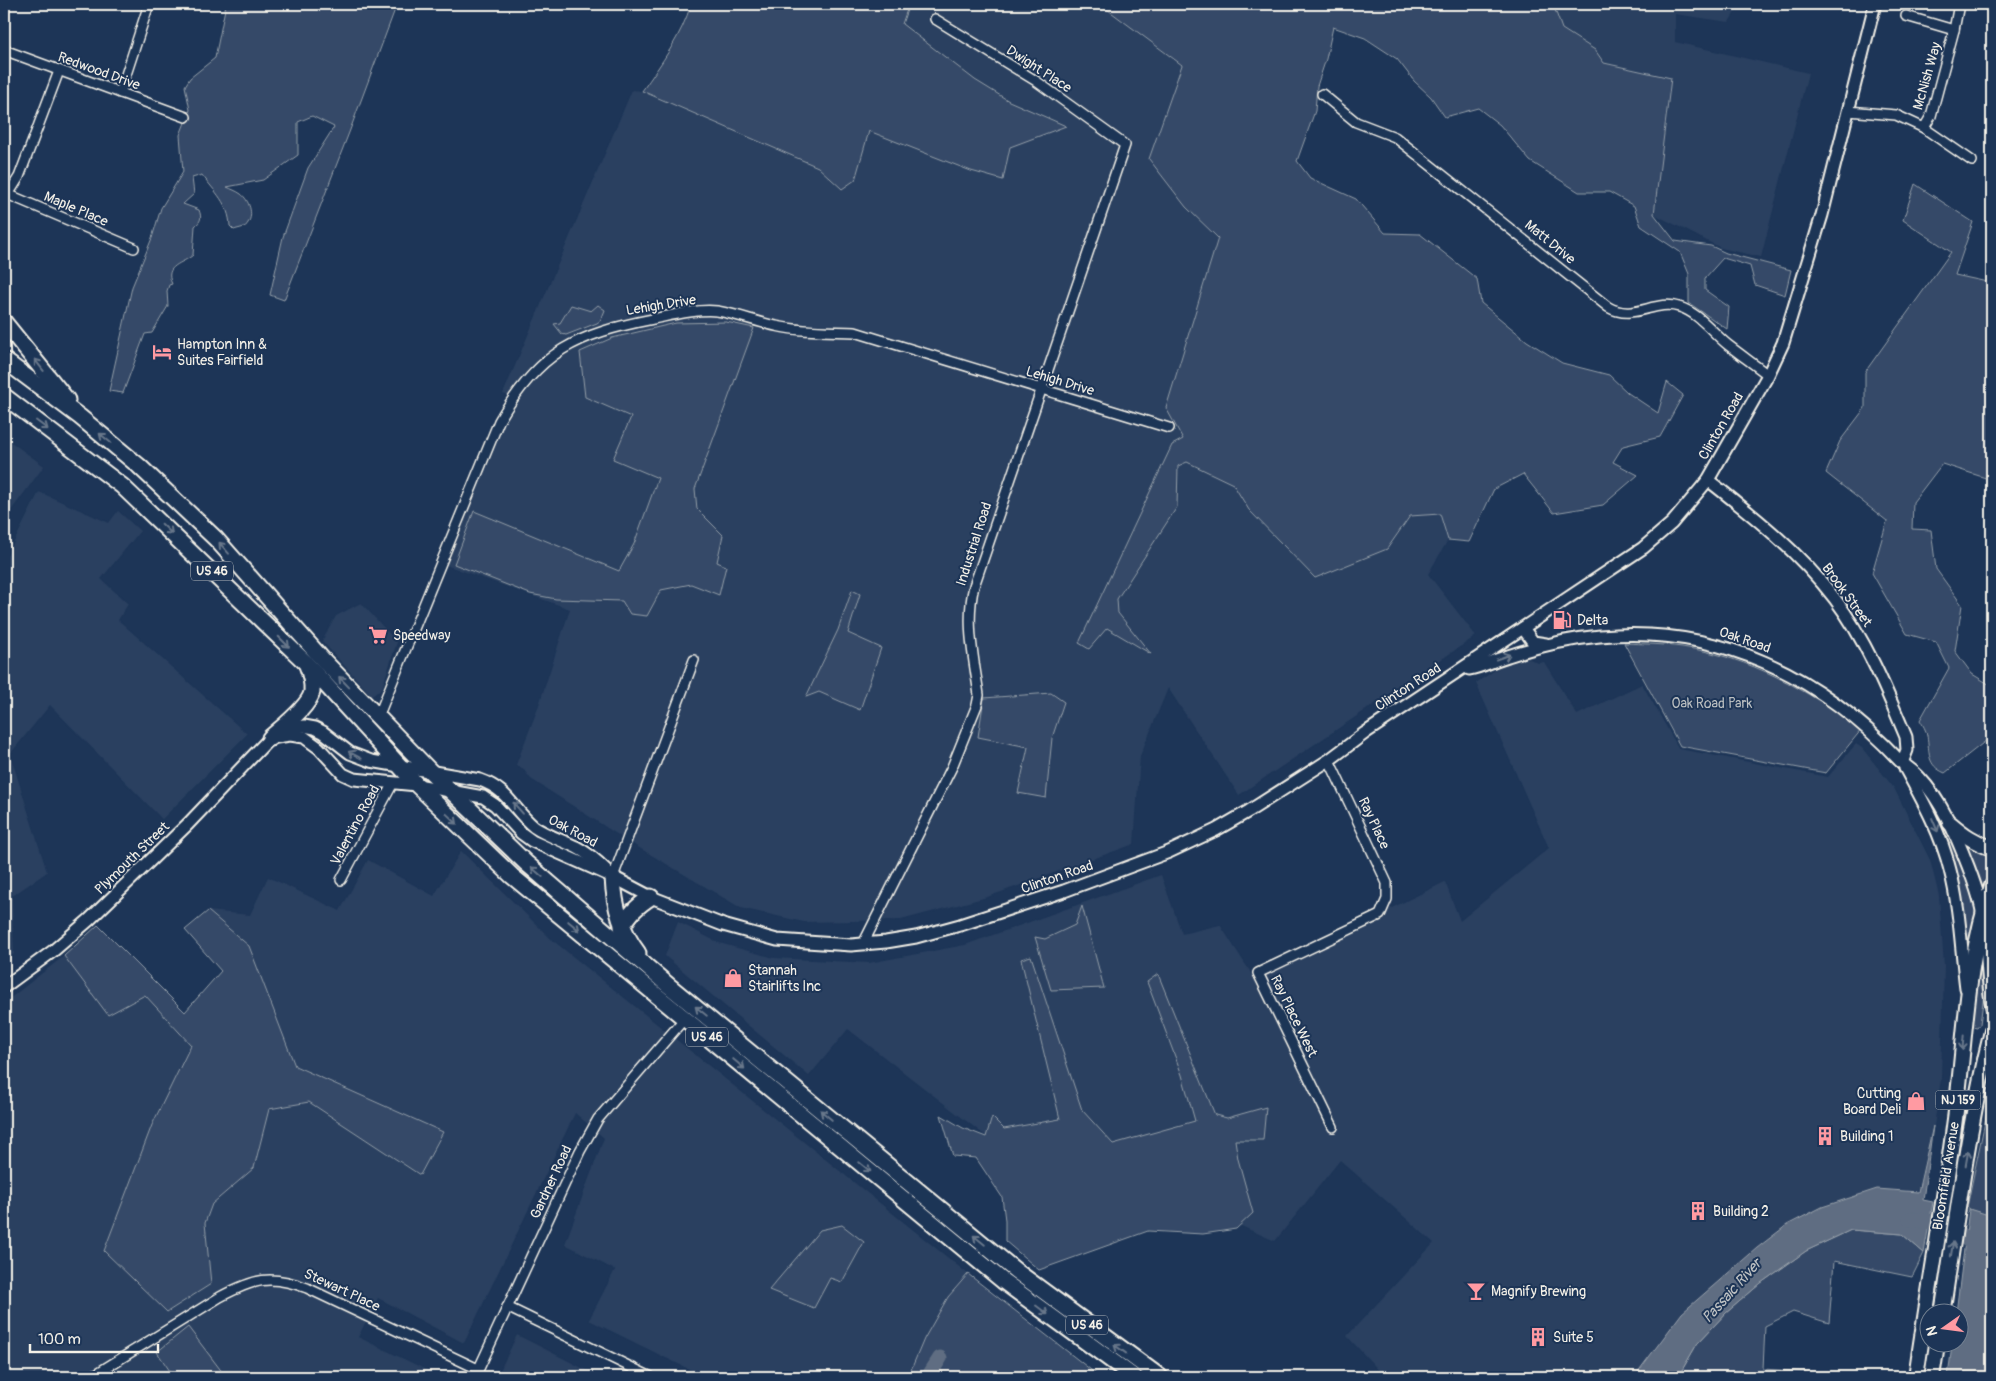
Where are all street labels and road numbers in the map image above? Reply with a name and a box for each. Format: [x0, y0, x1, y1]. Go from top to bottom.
street label: McNish Way [1909, 40, 1945, 112]
street label: Dwight Place [1003, 42, 1075, 97]
street label: Redwood Drive [56, 48, 142, 94]
street label: Maple Place [41, 188, 111, 230]
street label: Matt Drive [1521, 216, 1579, 268]
street label: Lehigh Drive [625, 291, 697, 319]
street label: Lehigh Drive [1024, 363, 1096, 399]
street label: Clinton Road [1695, 389, 1747, 463]
street label: Industrial Road [952, 500, 996, 588]
street label: Brook Street [1818, 560, 1876, 630]
road number: US 46 [191, 562, 233, 580]
street label: Oak Road [1717, 623, 1773, 657]
street label: Clinton Road [1372, 659, 1444, 715]
street label: Valentino Road [327, 782, 383, 868]
street label: Ray Place [1355, 794, 1393, 852]
street label: Oak Road [545, 811, 601, 851]
street label: Plymouth Street [91, 818, 173, 898]
street label: Clinton Road [1019, 857, 1095, 897]
street label: Ray Place West [1267, 972, 1321, 1060]
road number: US 46 [686, 1028, 728, 1046]
road number: NJ 159 [1936, 1090, 1980, 1110]
street label: Bloomfield Avenue [1929, 1120, 1963, 1231]
street label: Gardner Road [527, 1142, 576, 1221]
street label: Stewart Place [301, 1265, 383, 1315]
road number: US 46 [1066, 1316, 1108, 1334]

